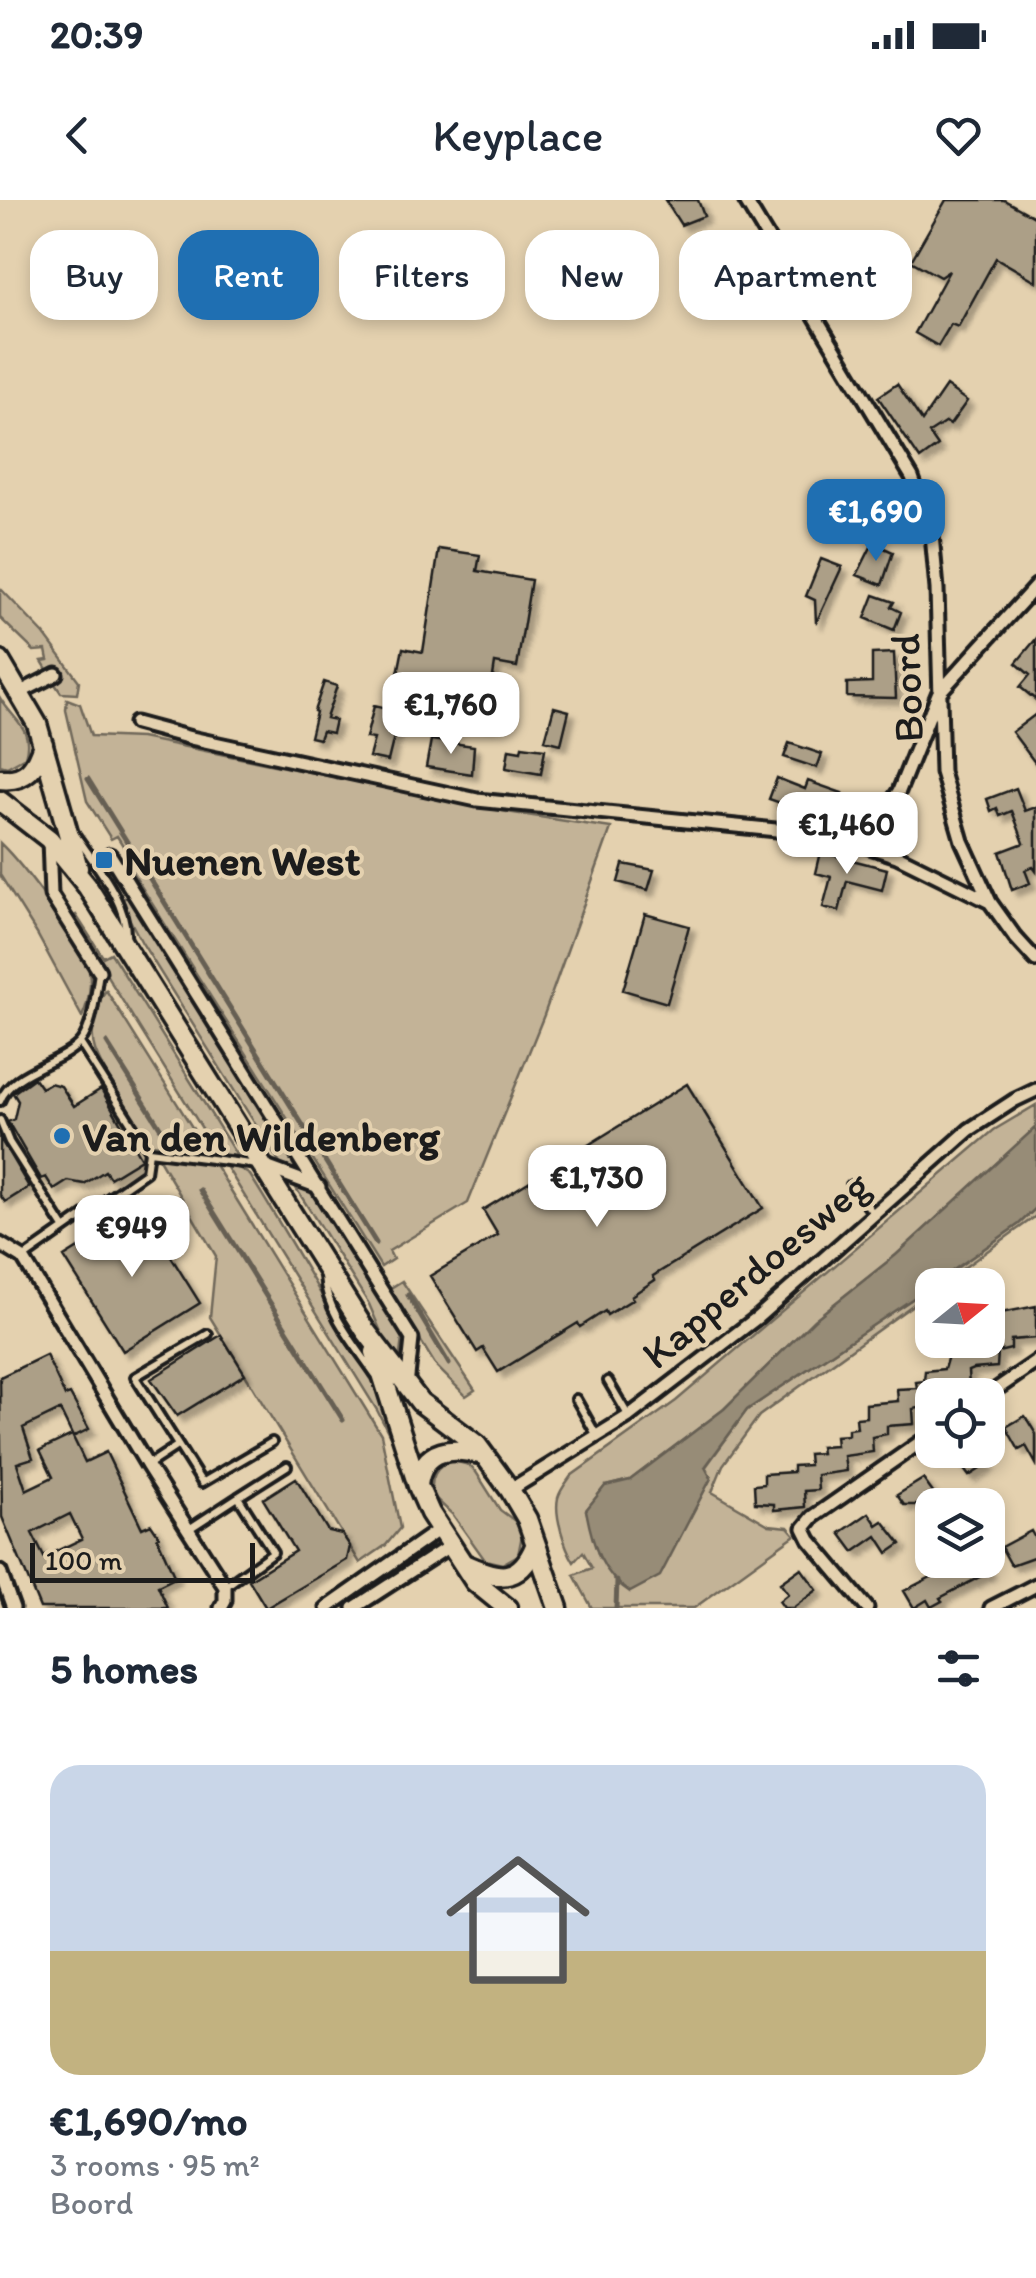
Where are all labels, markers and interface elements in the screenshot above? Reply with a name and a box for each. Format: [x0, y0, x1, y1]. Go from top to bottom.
text: 20:39 [50, 12, 143, 58]
icon: back [50, 108, 105, 163]
text: Keyplace [433, 108, 603, 162]
icon: heart [931, 108, 986, 163]
chip: Buy [30, 230, 158, 320]
chip: Rent [178, 230, 319, 320]
chip: Filters [339, 230, 505, 320]
chip: New [525, 230, 659, 320]
chip: Apartment [679, 230, 912, 320]
pin: €1,690 [795, 479, 957, 564]
text: €1,690 [829, 492, 923, 530]
street label: Boord [879, 633, 934, 743]
pin: €1,760 [370, 672, 532, 757]
text: €1,760 [404, 685, 498, 723]
pin: €1,460 [766, 792, 928, 877]
text: €1,460 [799, 805, 895, 843]
place label: Nuenen West [124, 835, 361, 886]
marker: Nuenen West [93, 849, 115, 871]
place label: Van den Wildenberg [82, 1111, 440, 1162]
marker: Van den Wildenberg [51, 1125, 73, 1147]
pin: €1,730 [516, 1145, 678, 1230]
text: €1,730 [550, 1158, 644, 1196]
street label: Kapperdoesweg [631, 1159, 880, 1379]
pin: €949 [73, 1195, 191, 1280]
text: €949 [97, 1208, 167, 1246]
north arrow [915, 1268, 1005, 1358]
map controls [915, 1268, 1005, 1578]
button: locate [915, 1378, 1005, 1468]
button: layers [915, 1488, 1005, 1578]
scale bar [30, 1538, 255, 1582]
text: 100 m [45, 1543, 122, 1577]
icon: filters [931, 1641, 986, 1696]
text: 5 homes [50, 1643, 198, 1694]
icon: home [428, 1830, 608, 2010]
text: €1,690/mo [50, 2095, 248, 2146]
text: 3 rooms · 95 m² [50, 2146, 260, 2184]
text: Boord [50, 2184, 133, 2222]

